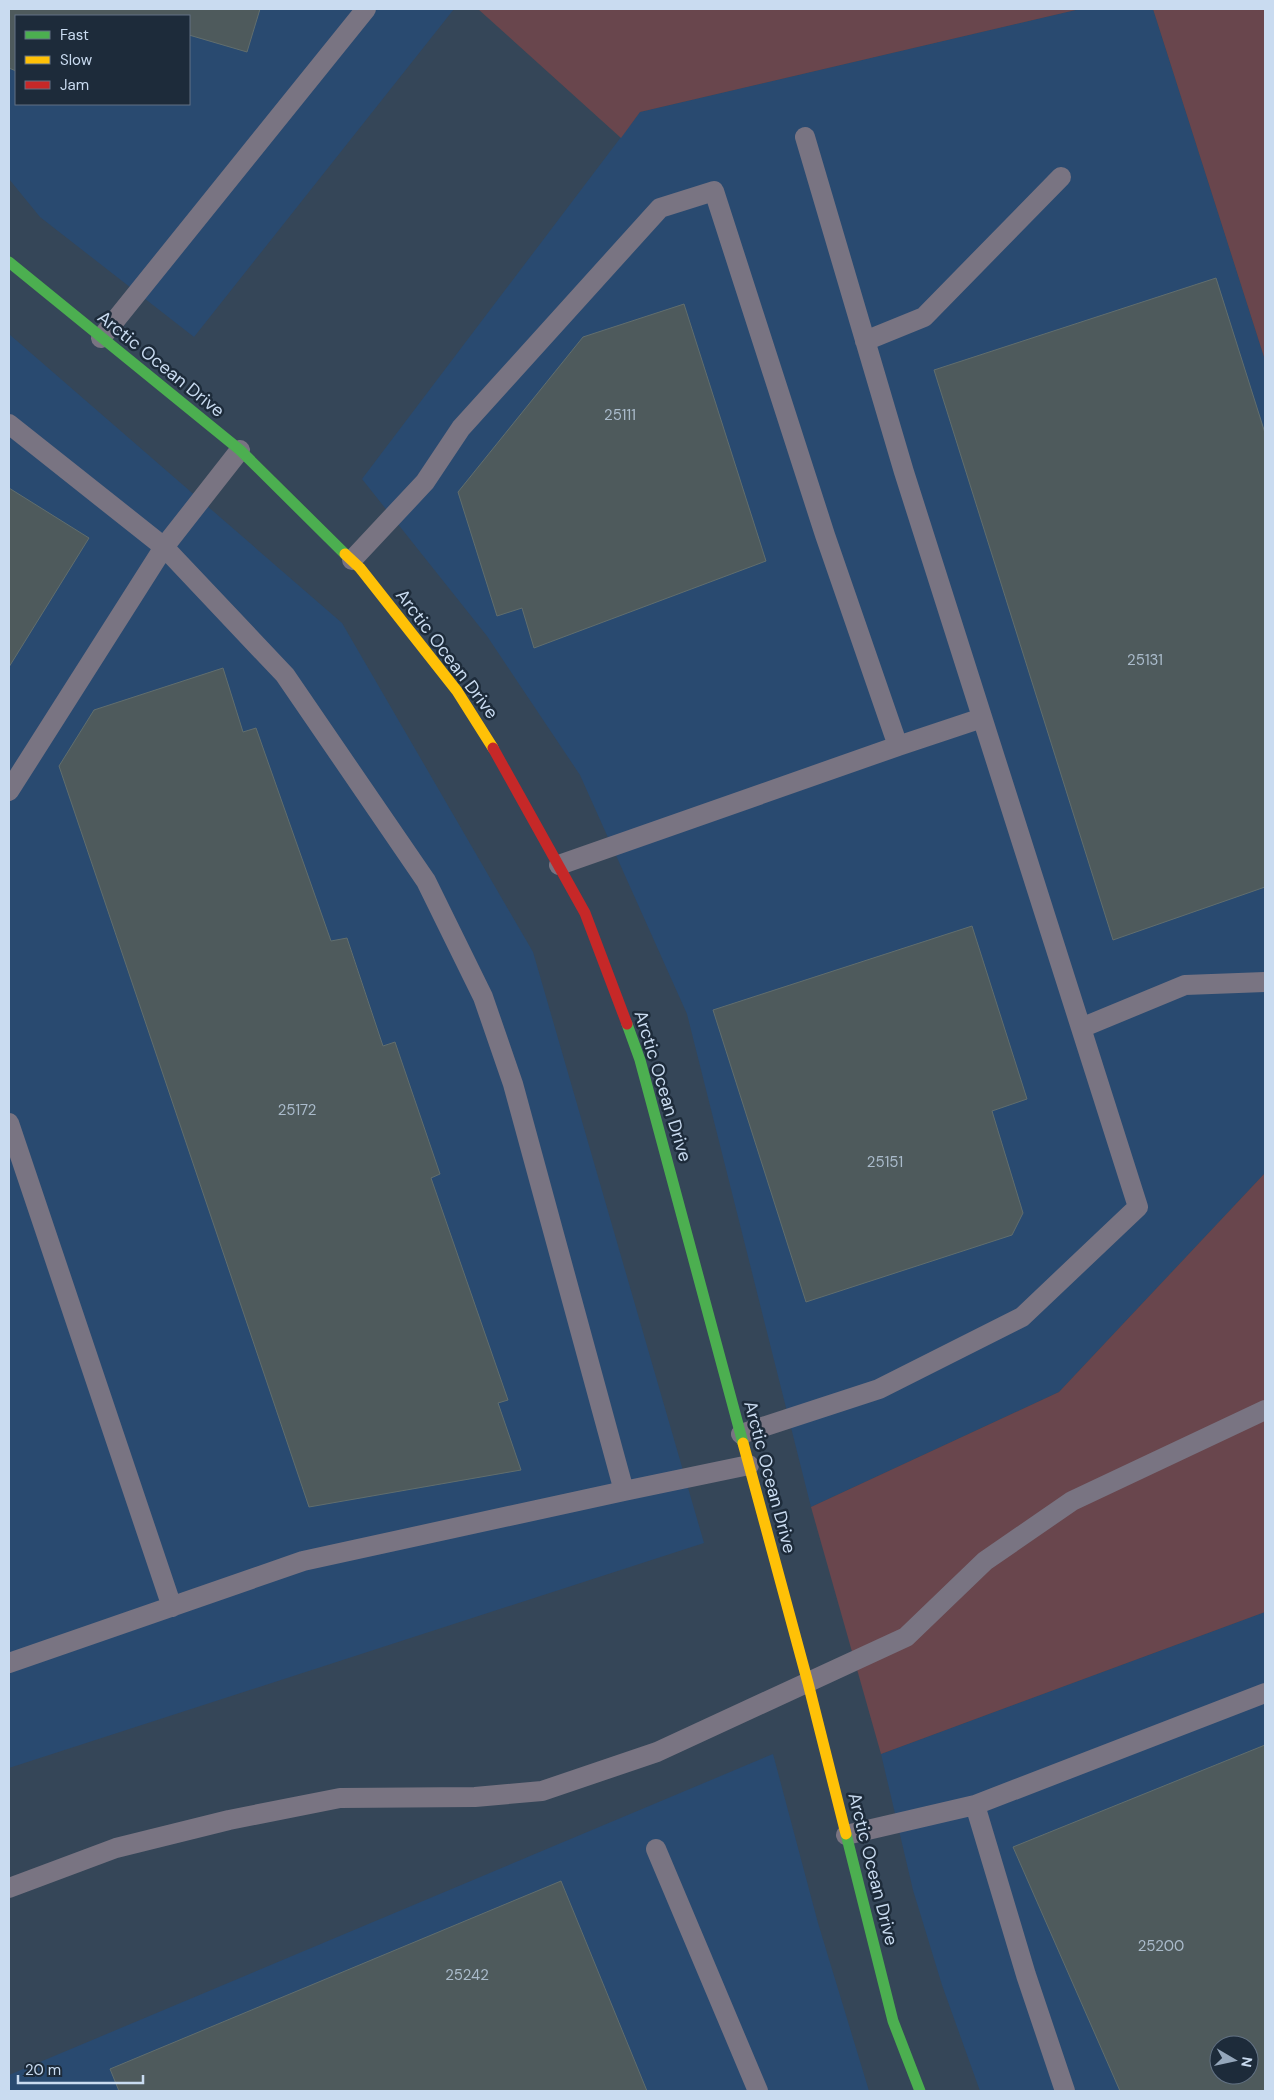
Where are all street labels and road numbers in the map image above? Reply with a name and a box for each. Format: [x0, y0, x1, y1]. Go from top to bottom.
street label: Arctic Ocean Drive [93, 305, 229, 423]
street label: Arctic Ocean Drive [390, 584, 504, 724]
street label: Arctic Ocean Drive [629, 1008, 697, 1164]
street label: Arctic Ocean Drive [738, 1398, 802, 1556]
street label: Arctic Ocean Drive [842, 1790, 904, 1948]

